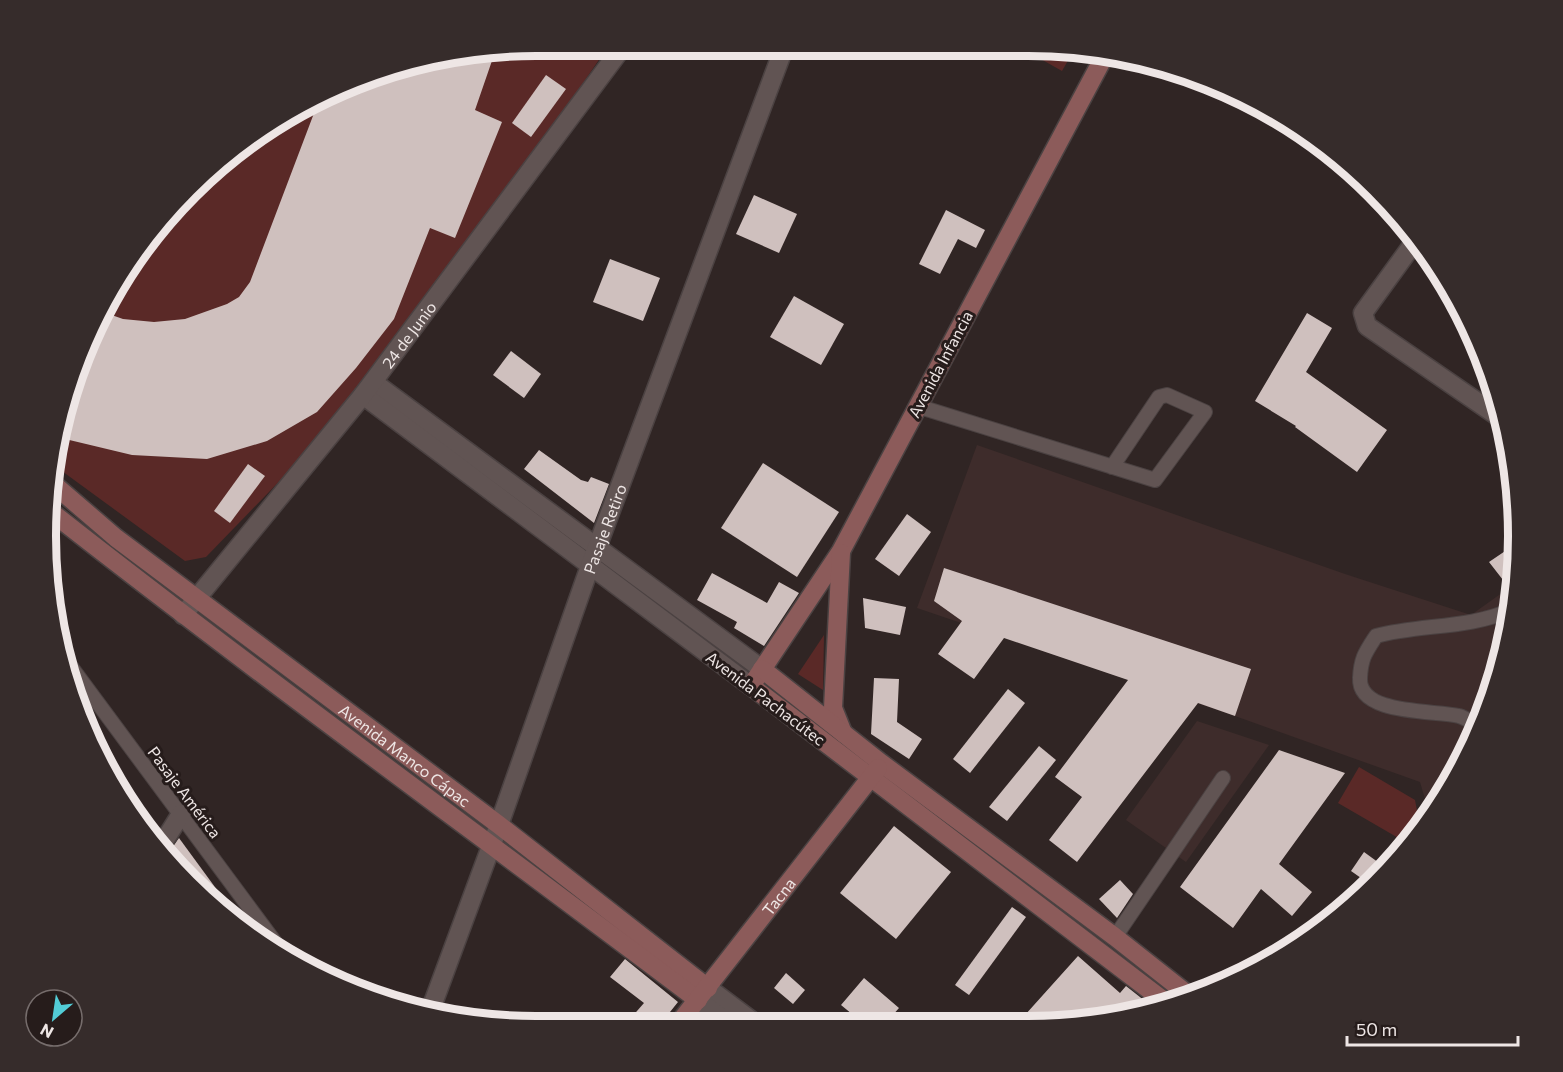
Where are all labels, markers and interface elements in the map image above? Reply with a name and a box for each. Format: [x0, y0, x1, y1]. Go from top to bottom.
street label: 24 de Junio [377, 297, 439, 371]
street label: Avenida Infancia [904, 307, 976, 421]
street label: Pasaje Retiro [579, 481, 629, 576]
street label: Avenida Pachacútec [703, 647, 829, 749]
street label: Avenida Manco Cápac [336, 699, 474, 810]
street label: Pasaje América [144, 742, 226, 842]
street label: Tacna [757, 873, 799, 919]
north arrow [24, 988, 84, 1048]
scale bar [1347, 1009, 1518, 1047]
text: 50 m [1356, 1018, 1397, 1040]
text: N [37, 1020, 56, 1043]

